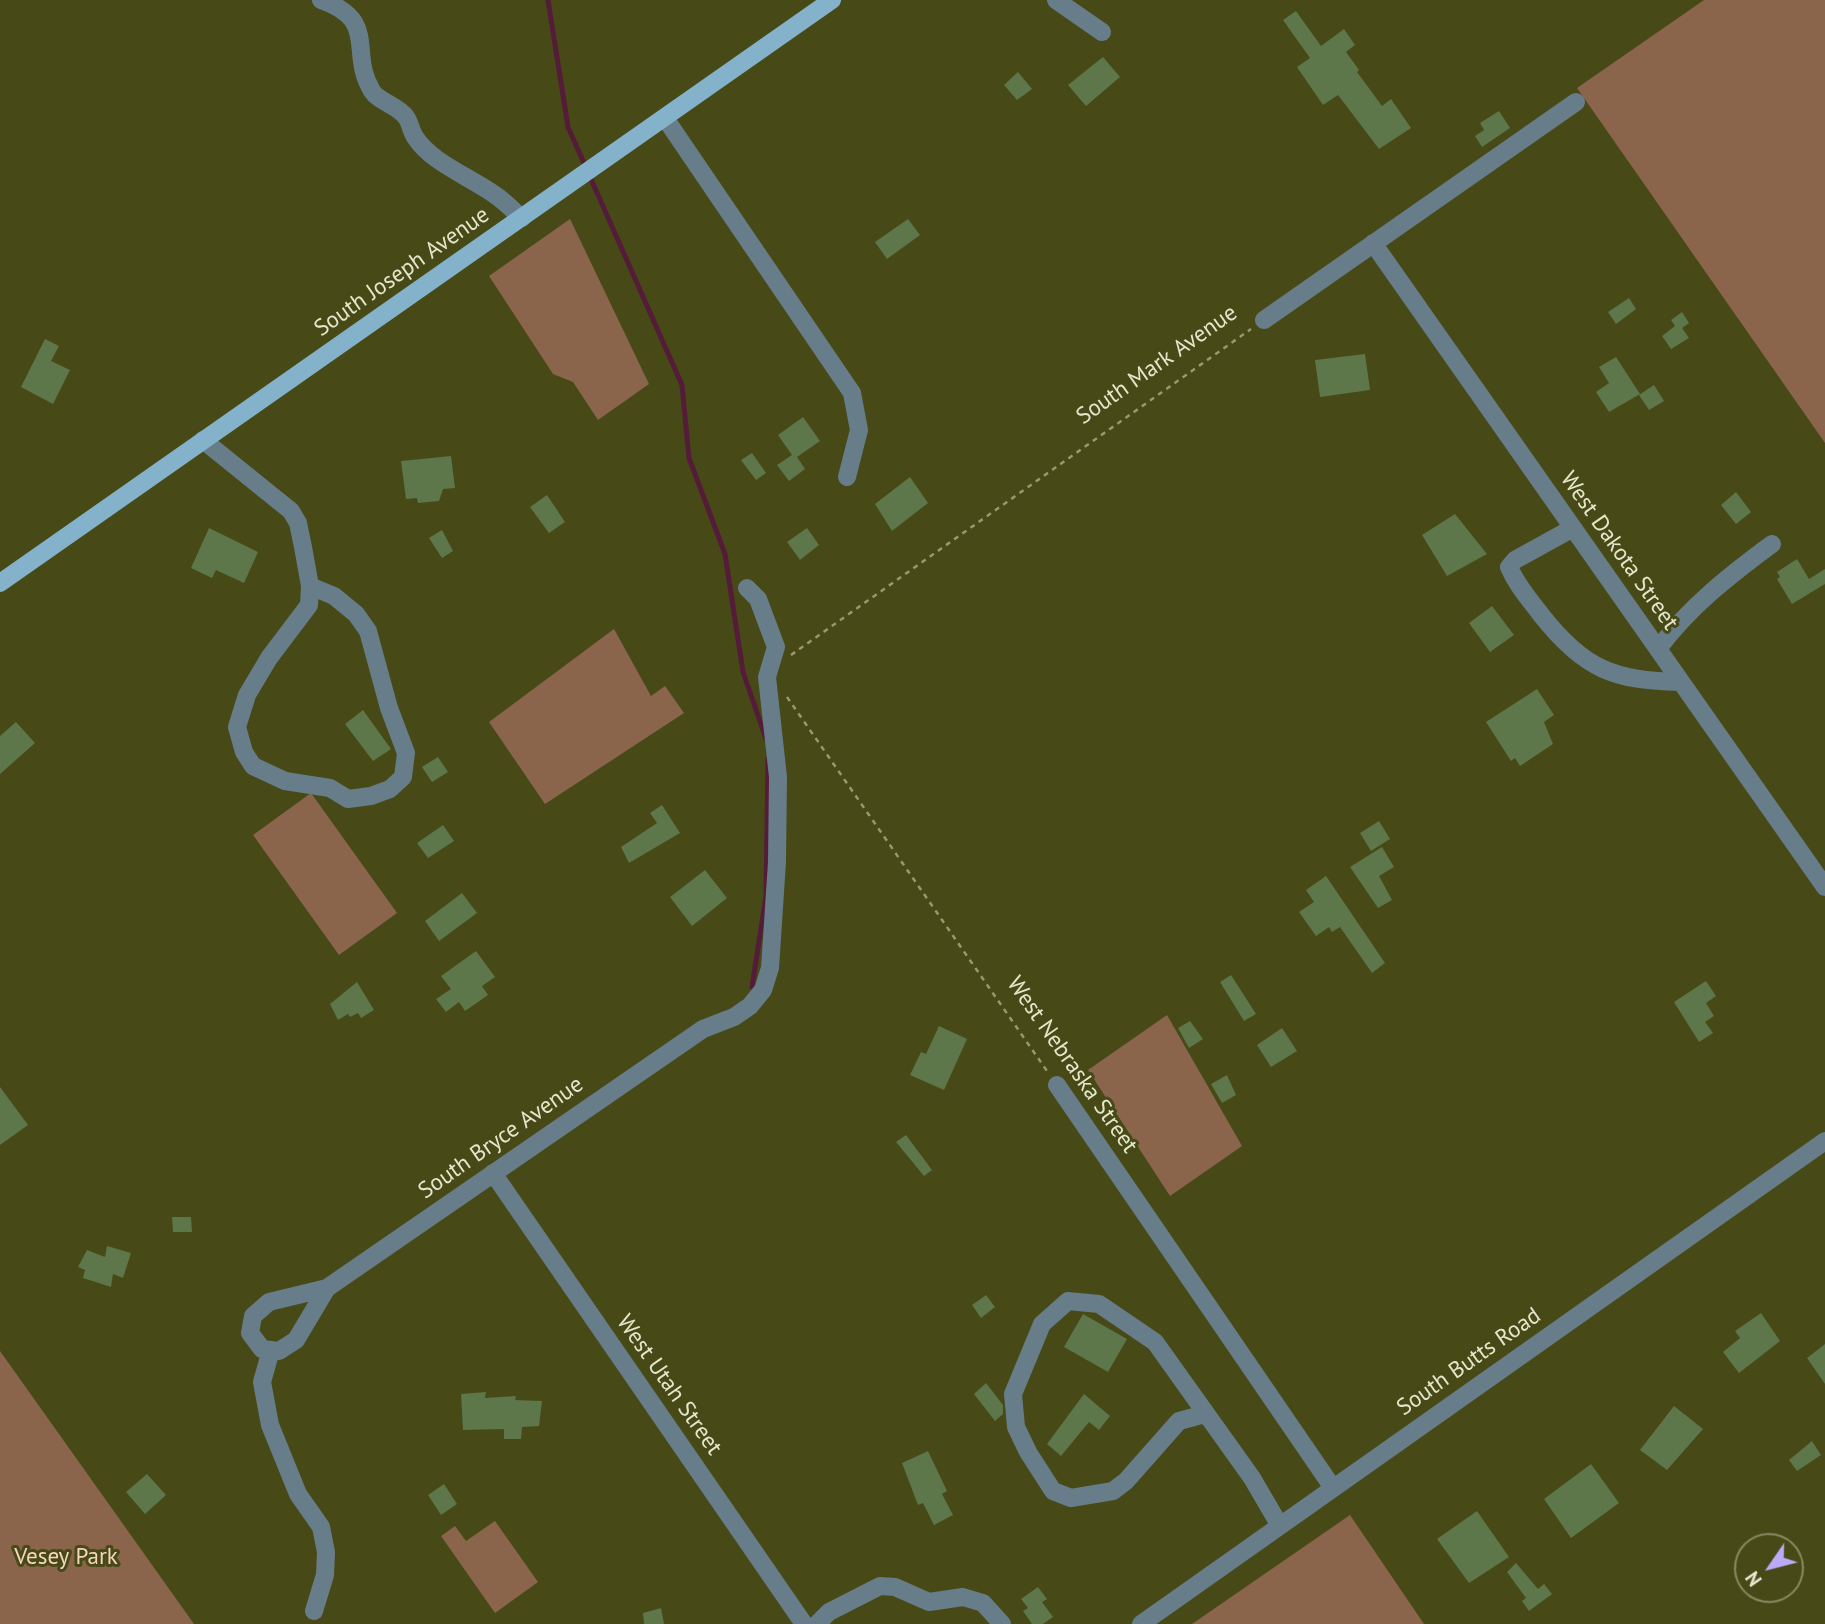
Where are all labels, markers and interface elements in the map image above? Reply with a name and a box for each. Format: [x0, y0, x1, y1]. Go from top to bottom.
street label: South Joseph Avenue [309, 201, 495, 343]
street label: South Mark Avenue [1071, 299, 1243, 431]
street label: West Dakota Street [1554, 466, 1684, 636]
street label: West Nebraska Street [1001, 971, 1143, 1159]
street label: South Bryce Avenue [413, 1071, 589, 1205]
street label: South Butts Road [1392, 1302, 1546, 1422]
street label: West Utah Street [610, 1309, 728, 1461]
north arrow [1734, 1533, 1804, 1603]
park label: Vesey Park [14, 1543, 118, 1571]
text: N [1740, 1567, 1767, 1591]

